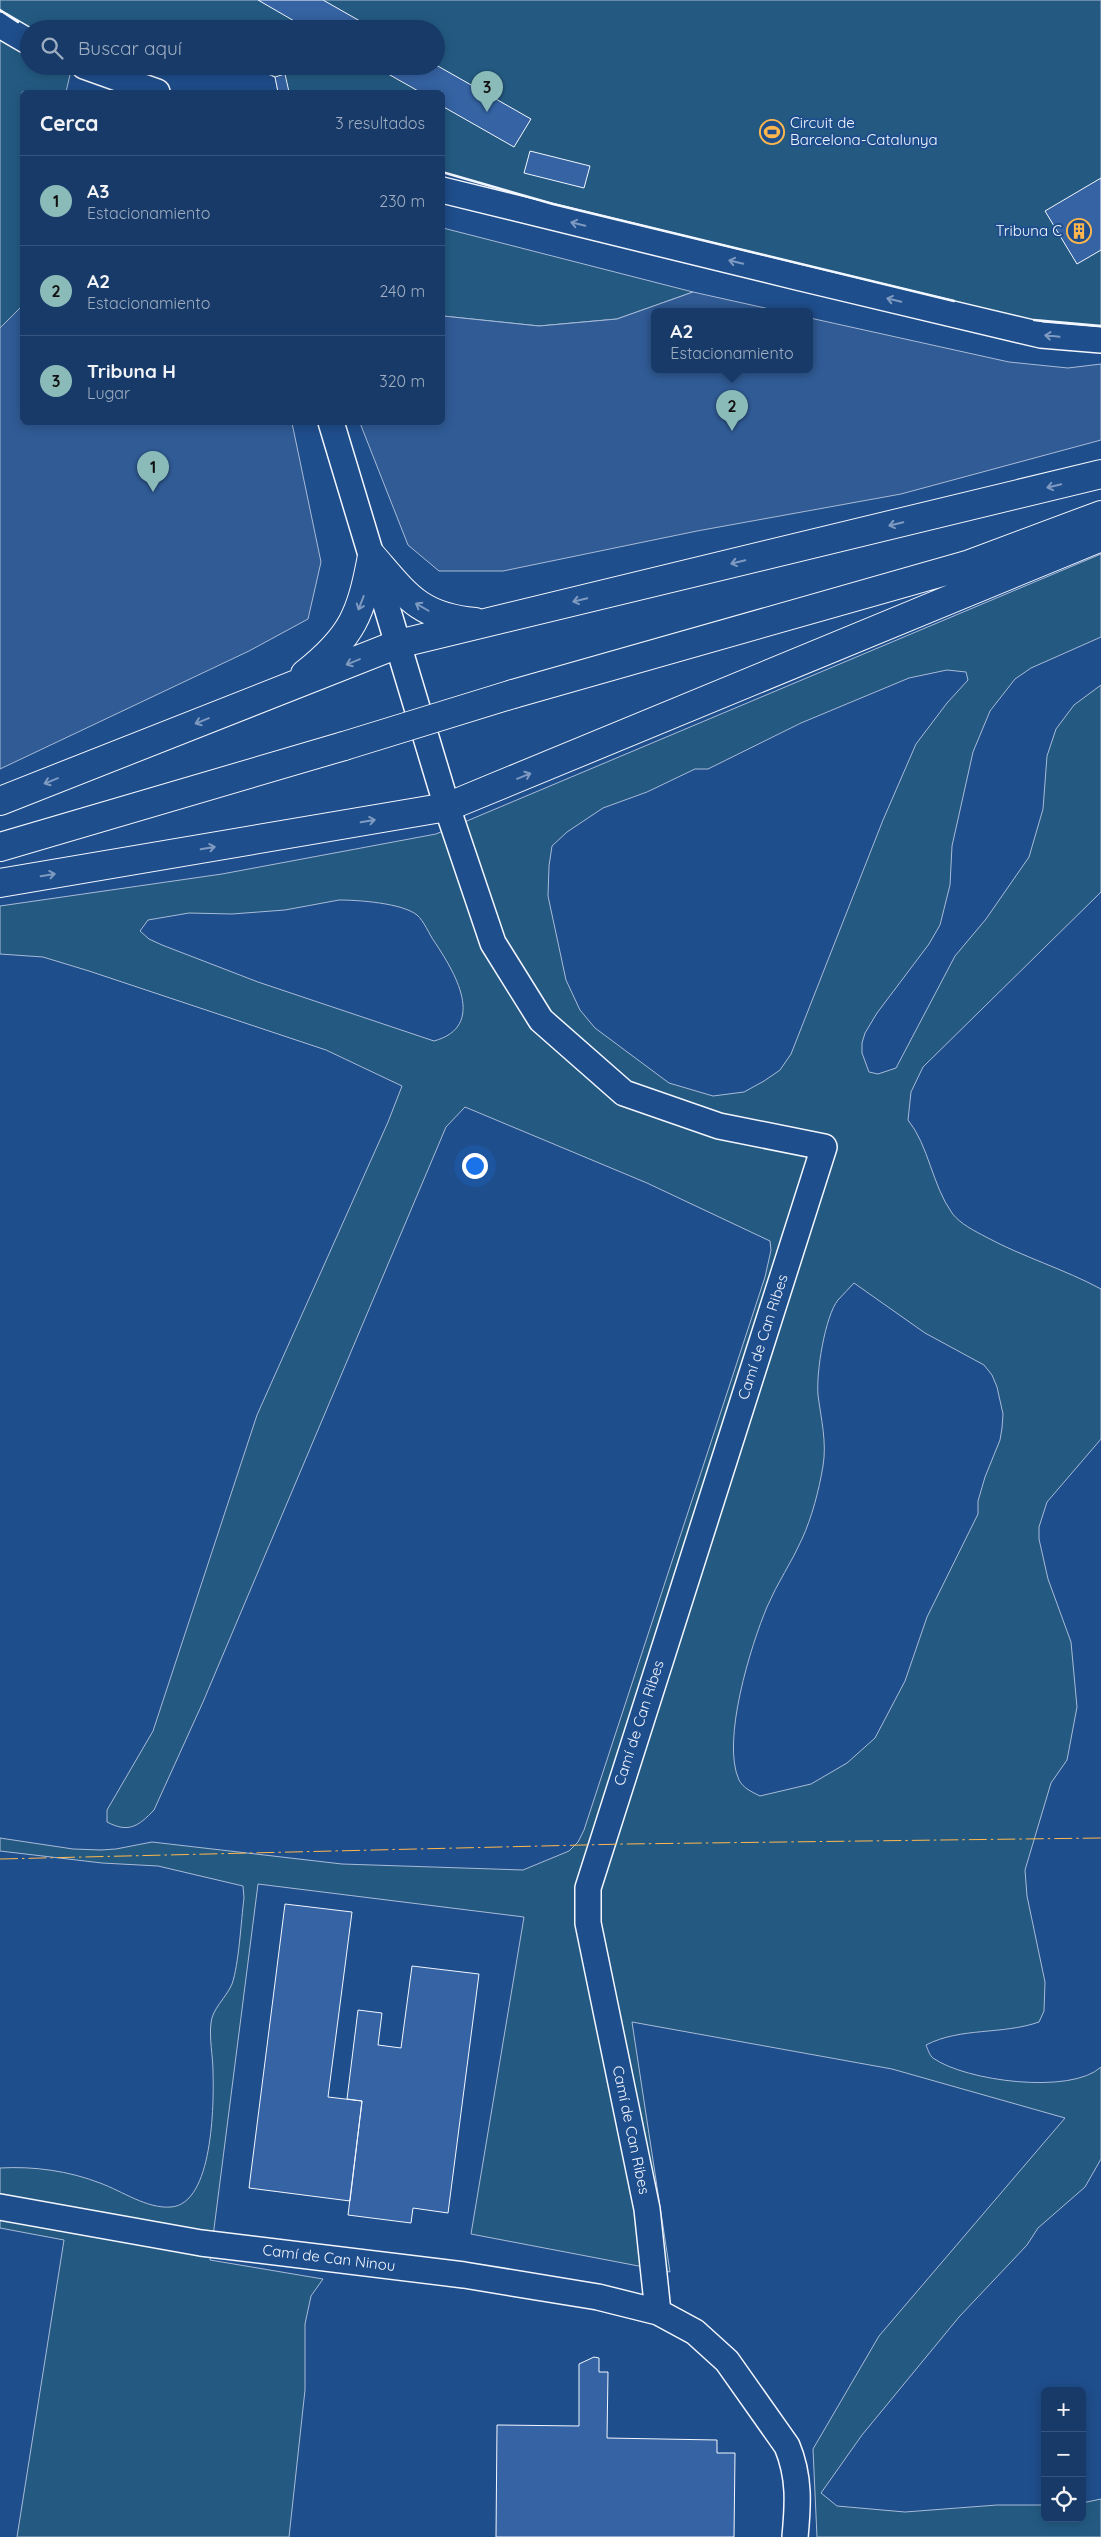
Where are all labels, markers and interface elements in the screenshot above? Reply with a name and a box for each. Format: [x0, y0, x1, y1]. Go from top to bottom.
search box [20, 20, 445, 75]
icon: search [38, 34, 66, 62]
text: Buscar aquí [78, 36, 182, 60]
pin: 3 [471, 71, 503, 112]
text: Cerca [40, 110, 98, 136]
text: 3 resultados [335, 113, 425, 133]
place label: Circuit de Barcelona-Catalunya [790, 113, 938, 149]
sports icon: Circuit de Barcelona-Catalunya [759, 119, 785, 145]
text: A3 [87, 179, 109, 203]
text: 1 [53, 191, 59, 211]
text: 230 m [379, 191, 425, 211]
text: Estacionamiento [87, 203, 210, 223]
one-way arrow [571, 218, 587, 228]
building icon: Tribuna C [1066, 218, 1092, 244]
place label: Tribuna C [996, 221, 1062, 240]
one-way arrow [728, 257, 744, 267]
text: A2 [87, 269, 110, 293]
text: 2 [51, 281, 61, 301]
text: 240 m [379, 281, 425, 301]
text: Estacionamiento [87, 293, 210, 313]
one-way arrow [887, 295, 903, 304]
popup [651, 308, 813, 373]
text: A2 [670, 319, 693, 343]
one-way arrow [1045, 331, 1061, 341]
text: Estacionamiento [670, 343, 794, 363]
text: Tribuna H [87, 359, 176, 383]
text: 3 [52, 371, 60, 391]
text: 320 m [379, 371, 425, 391]
text: Lugar [87, 383, 130, 403]
pin: 2 [716, 390, 748, 431]
pin: 1 [137, 451, 169, 492]
one-way arrow [1046, 482, 1062, 492]
one-way arrow [888, 520, 904, 530]
one-way arrow [730, 558, 746, 567]
one-way arrow [356, 595, 365, 610]
one-way arrow [572, 596, 588, 605]
one-way arrow [415, 602, 430, 612]
one-way arrow [346, 657, 361, 667]
one-way arrow [195, 717, 210, 726]
one-way arrow [516, 770, 531, 779]
one-way arrow [44, 777, 59, 786]
one-way arrow [360, 815, 376, 825]
one-way arrow [200, 843, 216, 853]
one-way arrow [40, 870, 56, 880]
your location [462, 1153, 488, 1179]
street label: Camí de Can Ribes [733, 1272, 792, 1402]
street label: Camí de Can Ribes [609, 1658, 668, 1788]
street label: Camí de Can Ribes [609, 2064, 654, 2196]
street label: Camí de Can Ninou [262, 2240, 397, 2275]
map controls [1041, 2387, 1086, 2522]
button: + [1041, 2387, 1086, 2432]
button: − [1041, 2432, 1086, 2477]
button: locate [1041, 2477, 1086, 2522]

